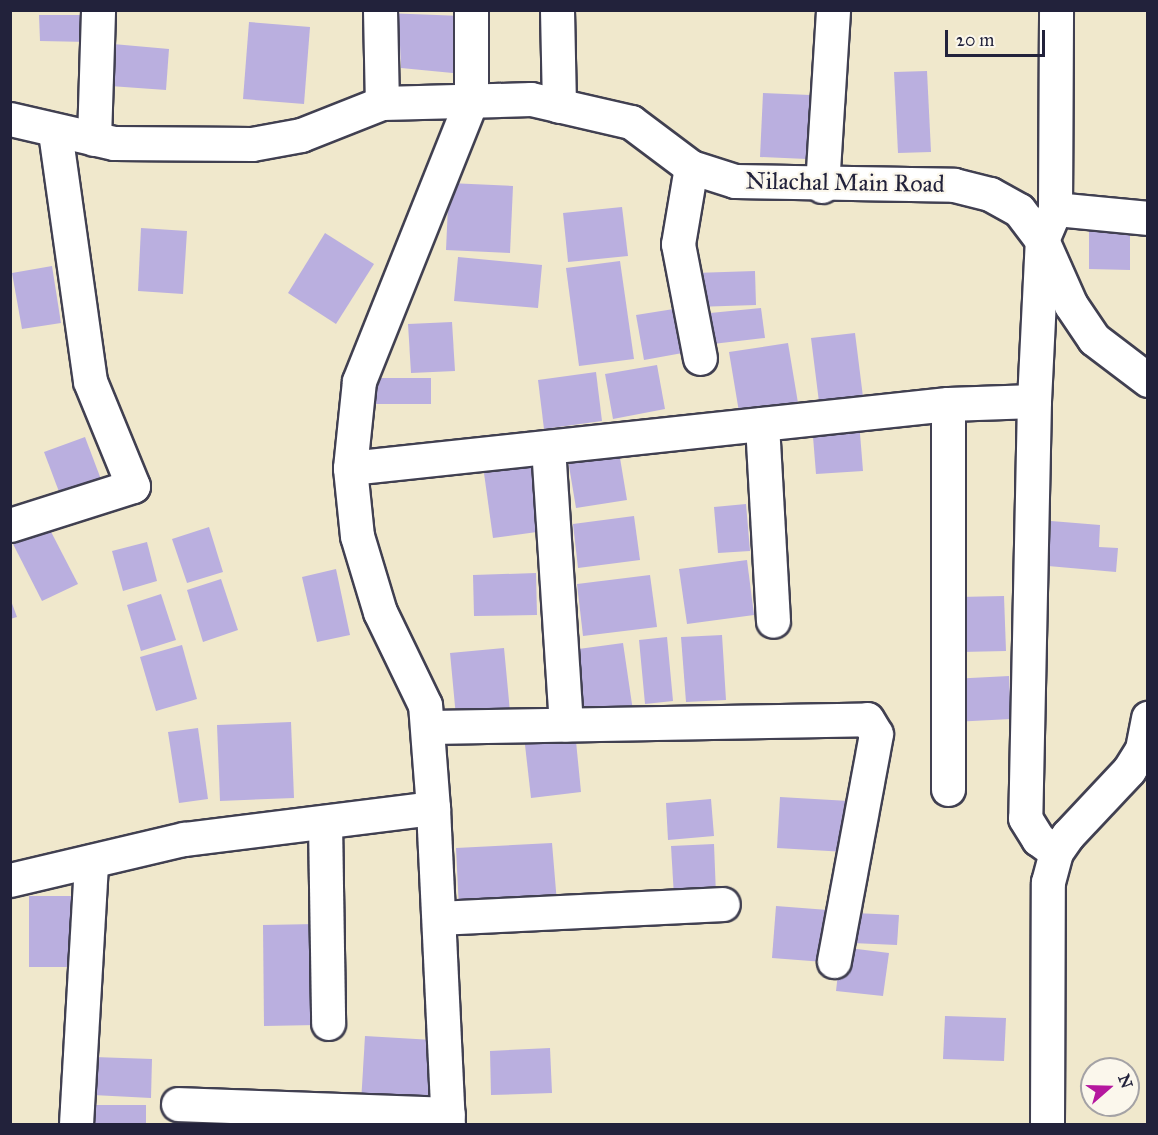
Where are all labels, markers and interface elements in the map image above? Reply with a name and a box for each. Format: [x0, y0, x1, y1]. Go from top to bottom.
scale bar [948, 18, 1048, 56]
text: 20 m [956, 29, 994, 51]
street label: Nilachal Main Road [745, 167, 945, 199]
north arrow [1080, 1057, 1140, 1117]
text: N [1114, 1072, 1137, 1091]

